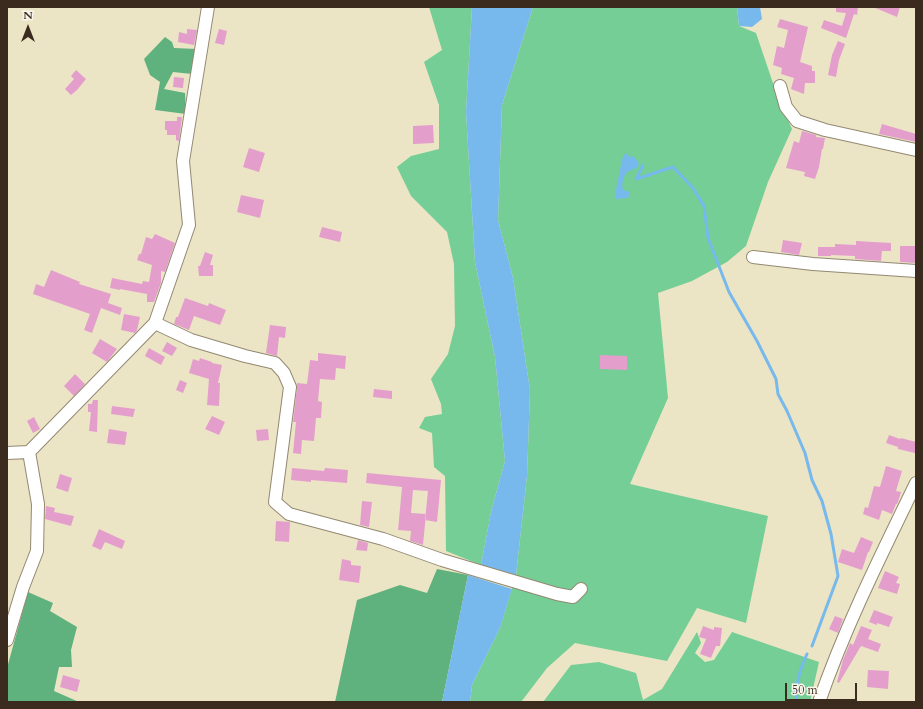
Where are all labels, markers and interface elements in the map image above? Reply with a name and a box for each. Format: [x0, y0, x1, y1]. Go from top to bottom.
north arrow [8, 8, 48, 48]
text: N [23, 8, 33, 23]
scale bar [787, 675, 859, 701]
text: 50 m [792, 682, 818, 698]

